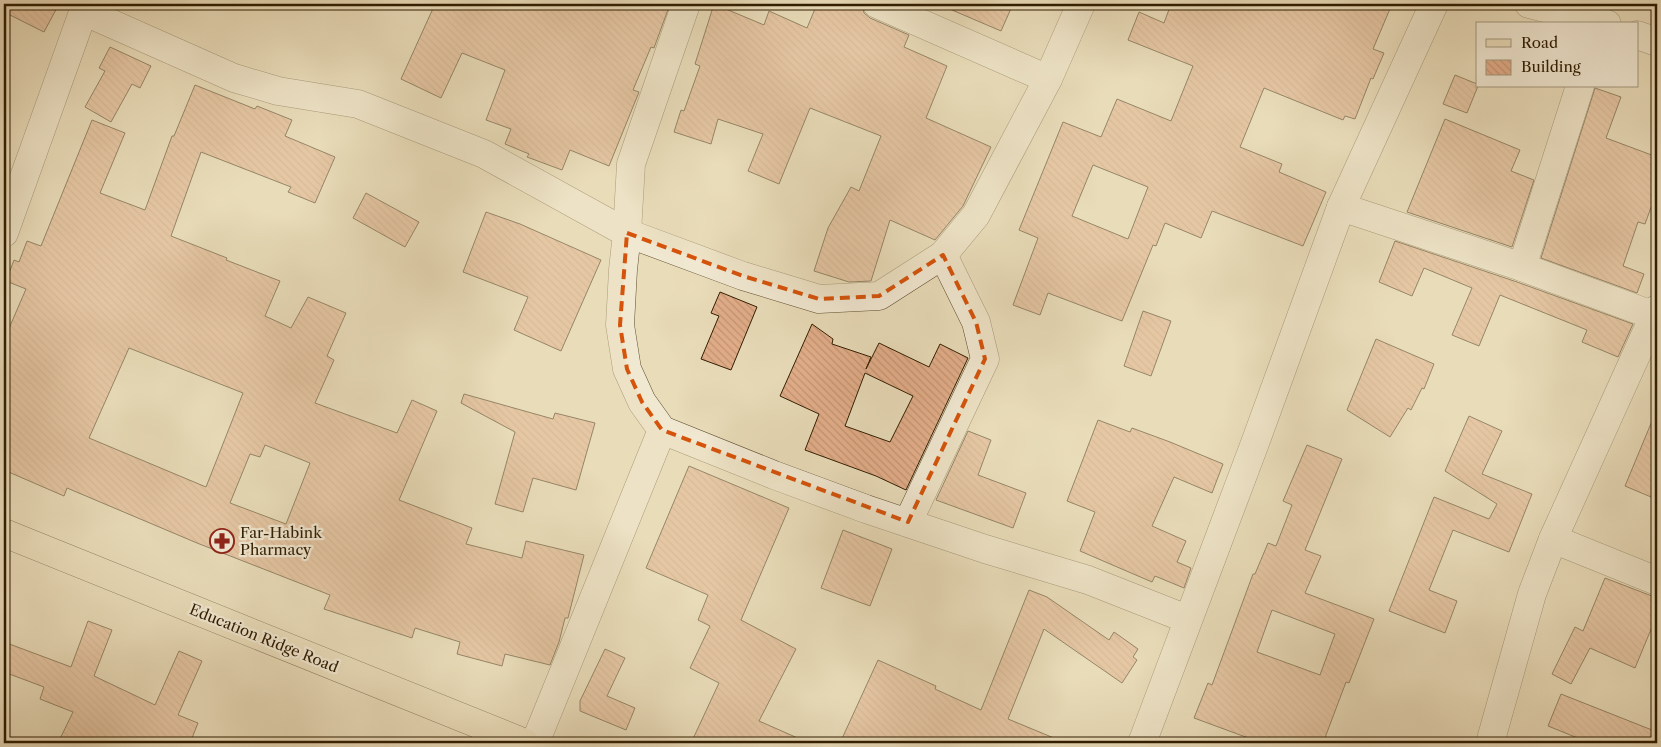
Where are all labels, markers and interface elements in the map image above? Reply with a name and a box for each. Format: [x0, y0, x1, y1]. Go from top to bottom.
legend [1476, 22, 1638, 88]
text: Road [1521, 33, 1558, 52]
text: Building [1521, 57, 1581, 76]
place label: Far-Habink Pharmacy [240, 523, 323, 559]
pharmacy icon: Far-Habink Pharmacy [209, 528, 235, 554]
street label: Education Ridge Road [187, 599, 341, 677]

